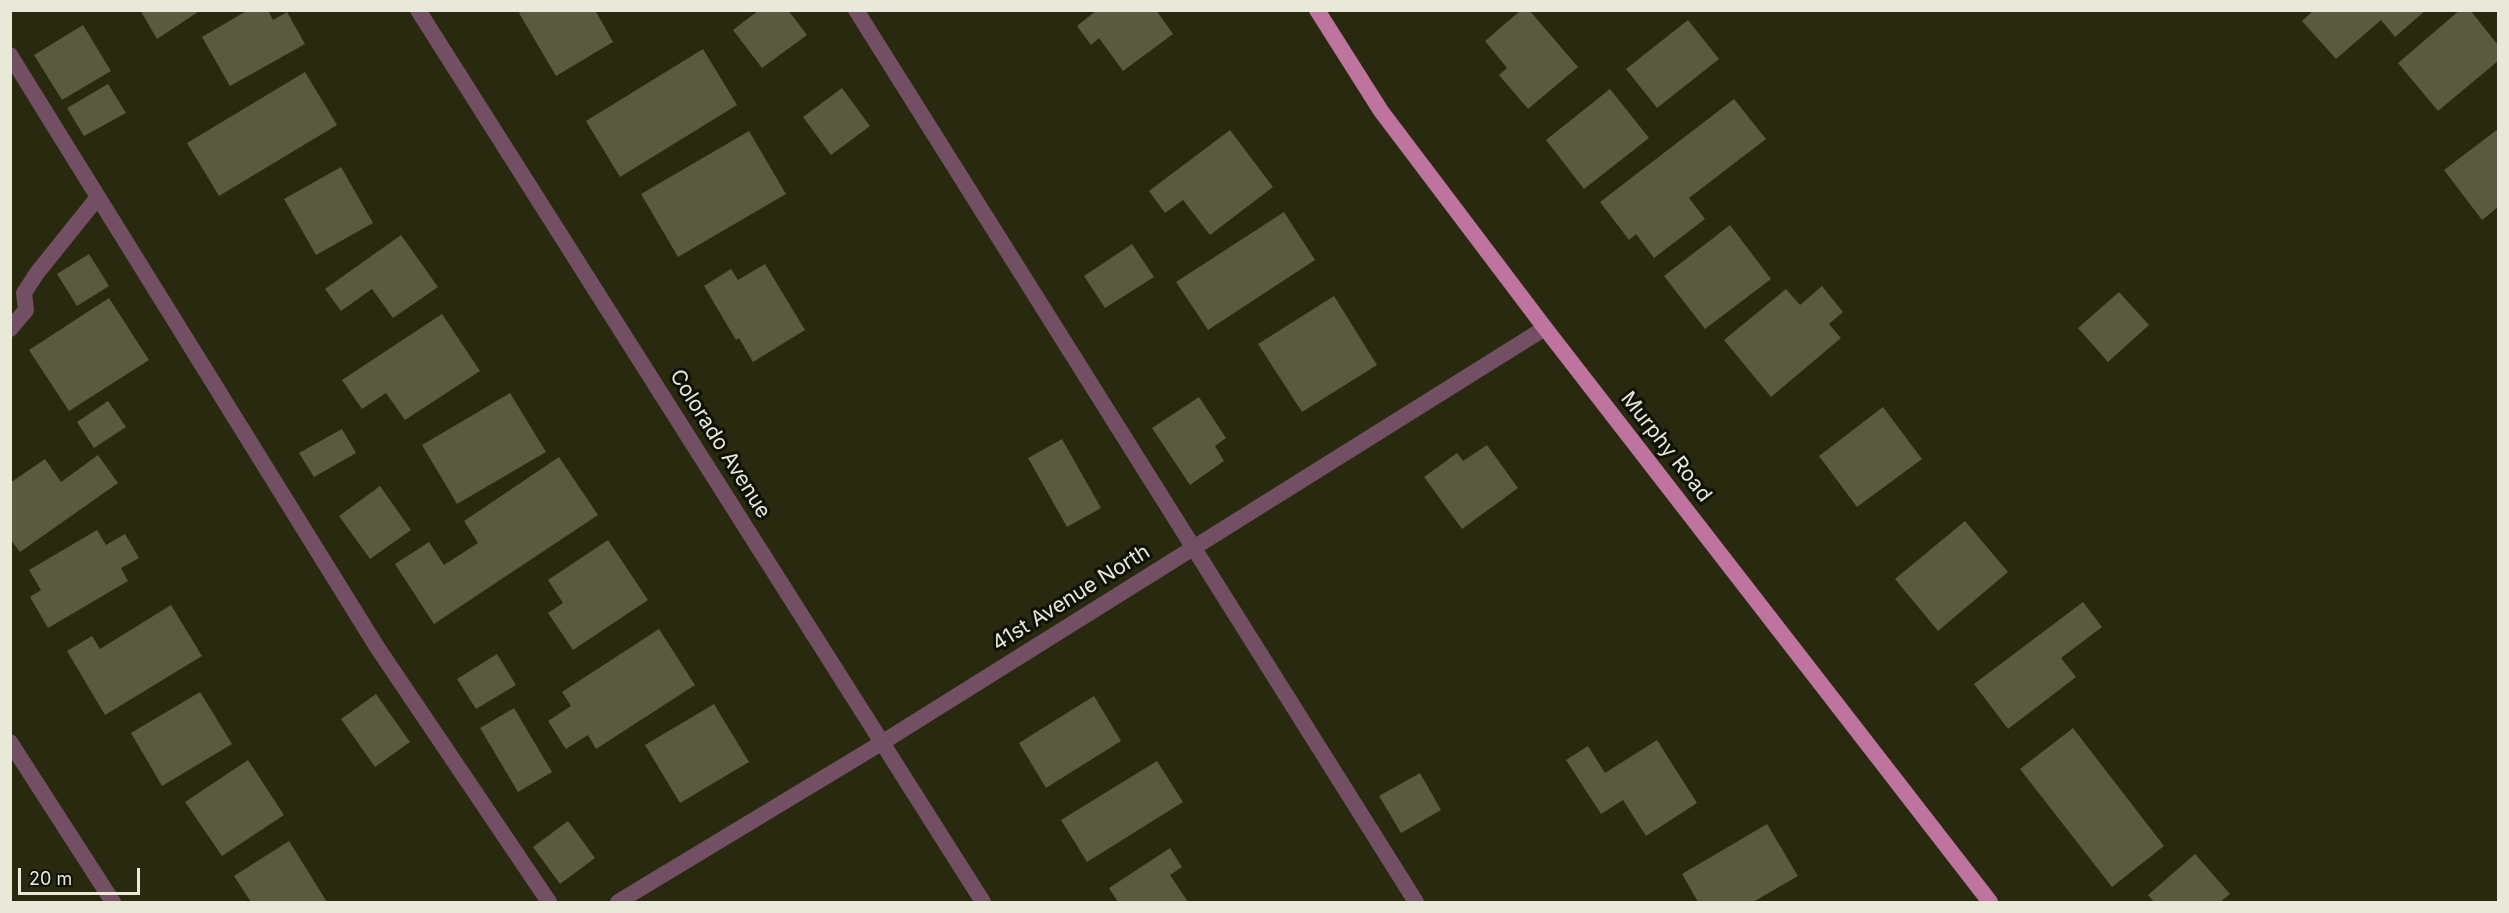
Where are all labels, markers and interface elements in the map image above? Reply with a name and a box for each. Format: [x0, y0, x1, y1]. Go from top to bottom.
street label: Colorado Avenue [664, 365, 776, 523]
street label: Murphy Road [1615, 387, 1717, 507]
street label: 41st Avenue North [988, 539, 1154, 657]
scale bar [21, 856, 142, 894]
text: 20 m [29, 868, 72, 889]

